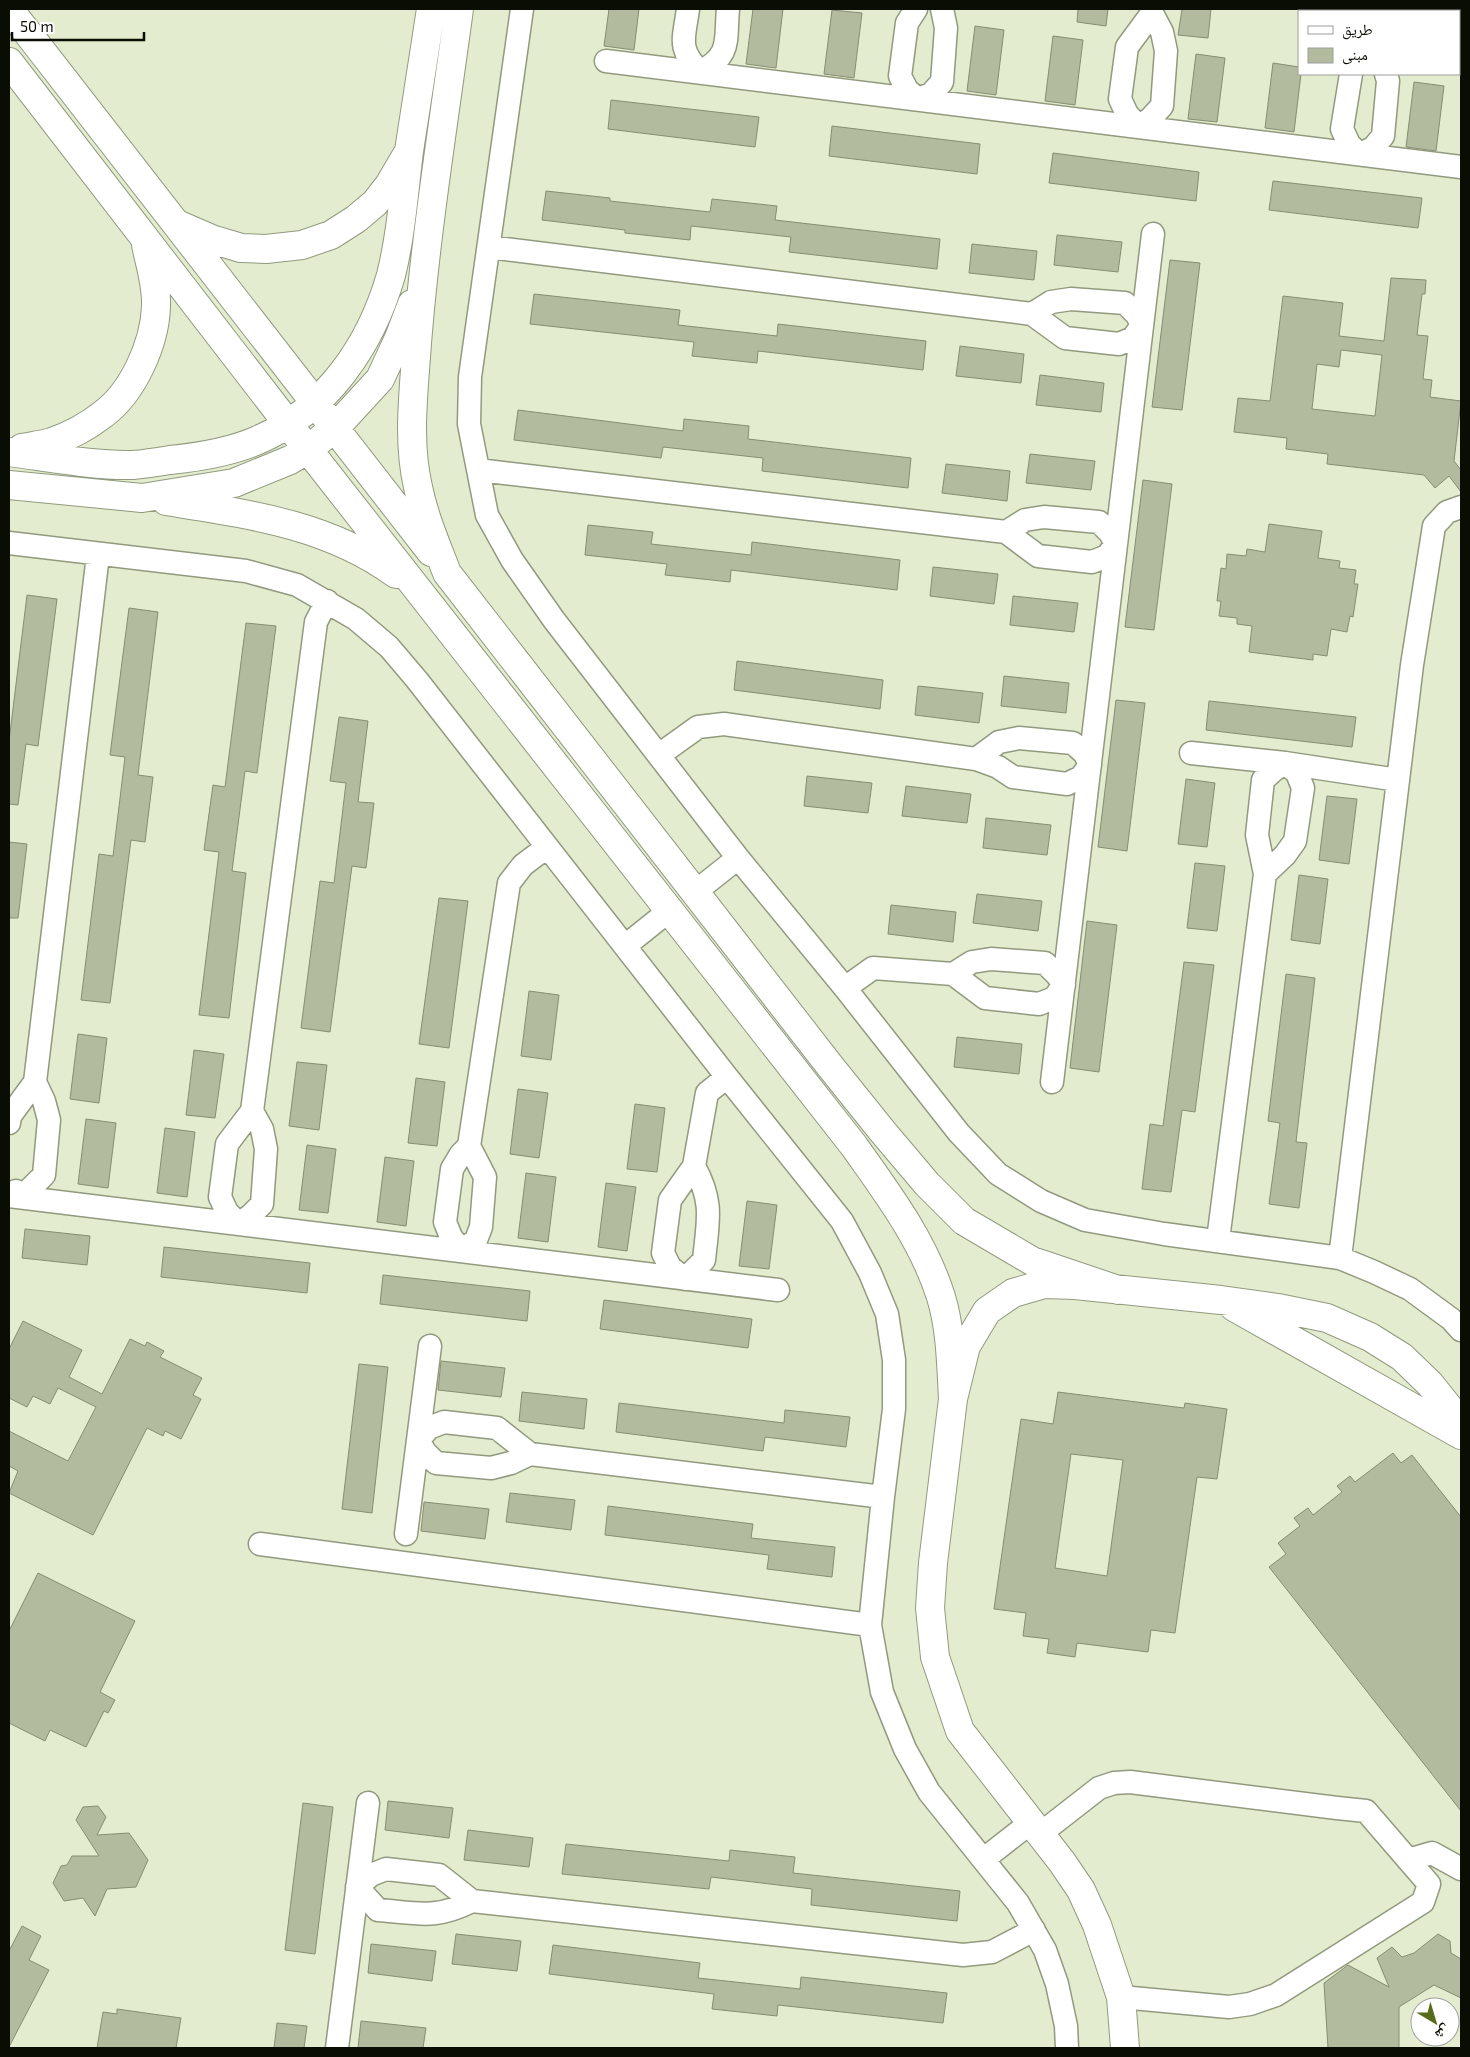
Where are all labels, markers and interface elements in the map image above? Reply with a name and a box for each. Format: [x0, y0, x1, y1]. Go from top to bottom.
scale bar [12, 10, 145, 42]
legend [1298, 10, 1460, 75]
text: 50 m [20, 17, 54, 35]
text: طريق [1342, 20, 1373, 40]
text: مبنى [1342, 45, 1368, 65]
north arrow [1410, 1997, 1460, 2047]
text: ش [1431, 2021, 1454, 2044]

